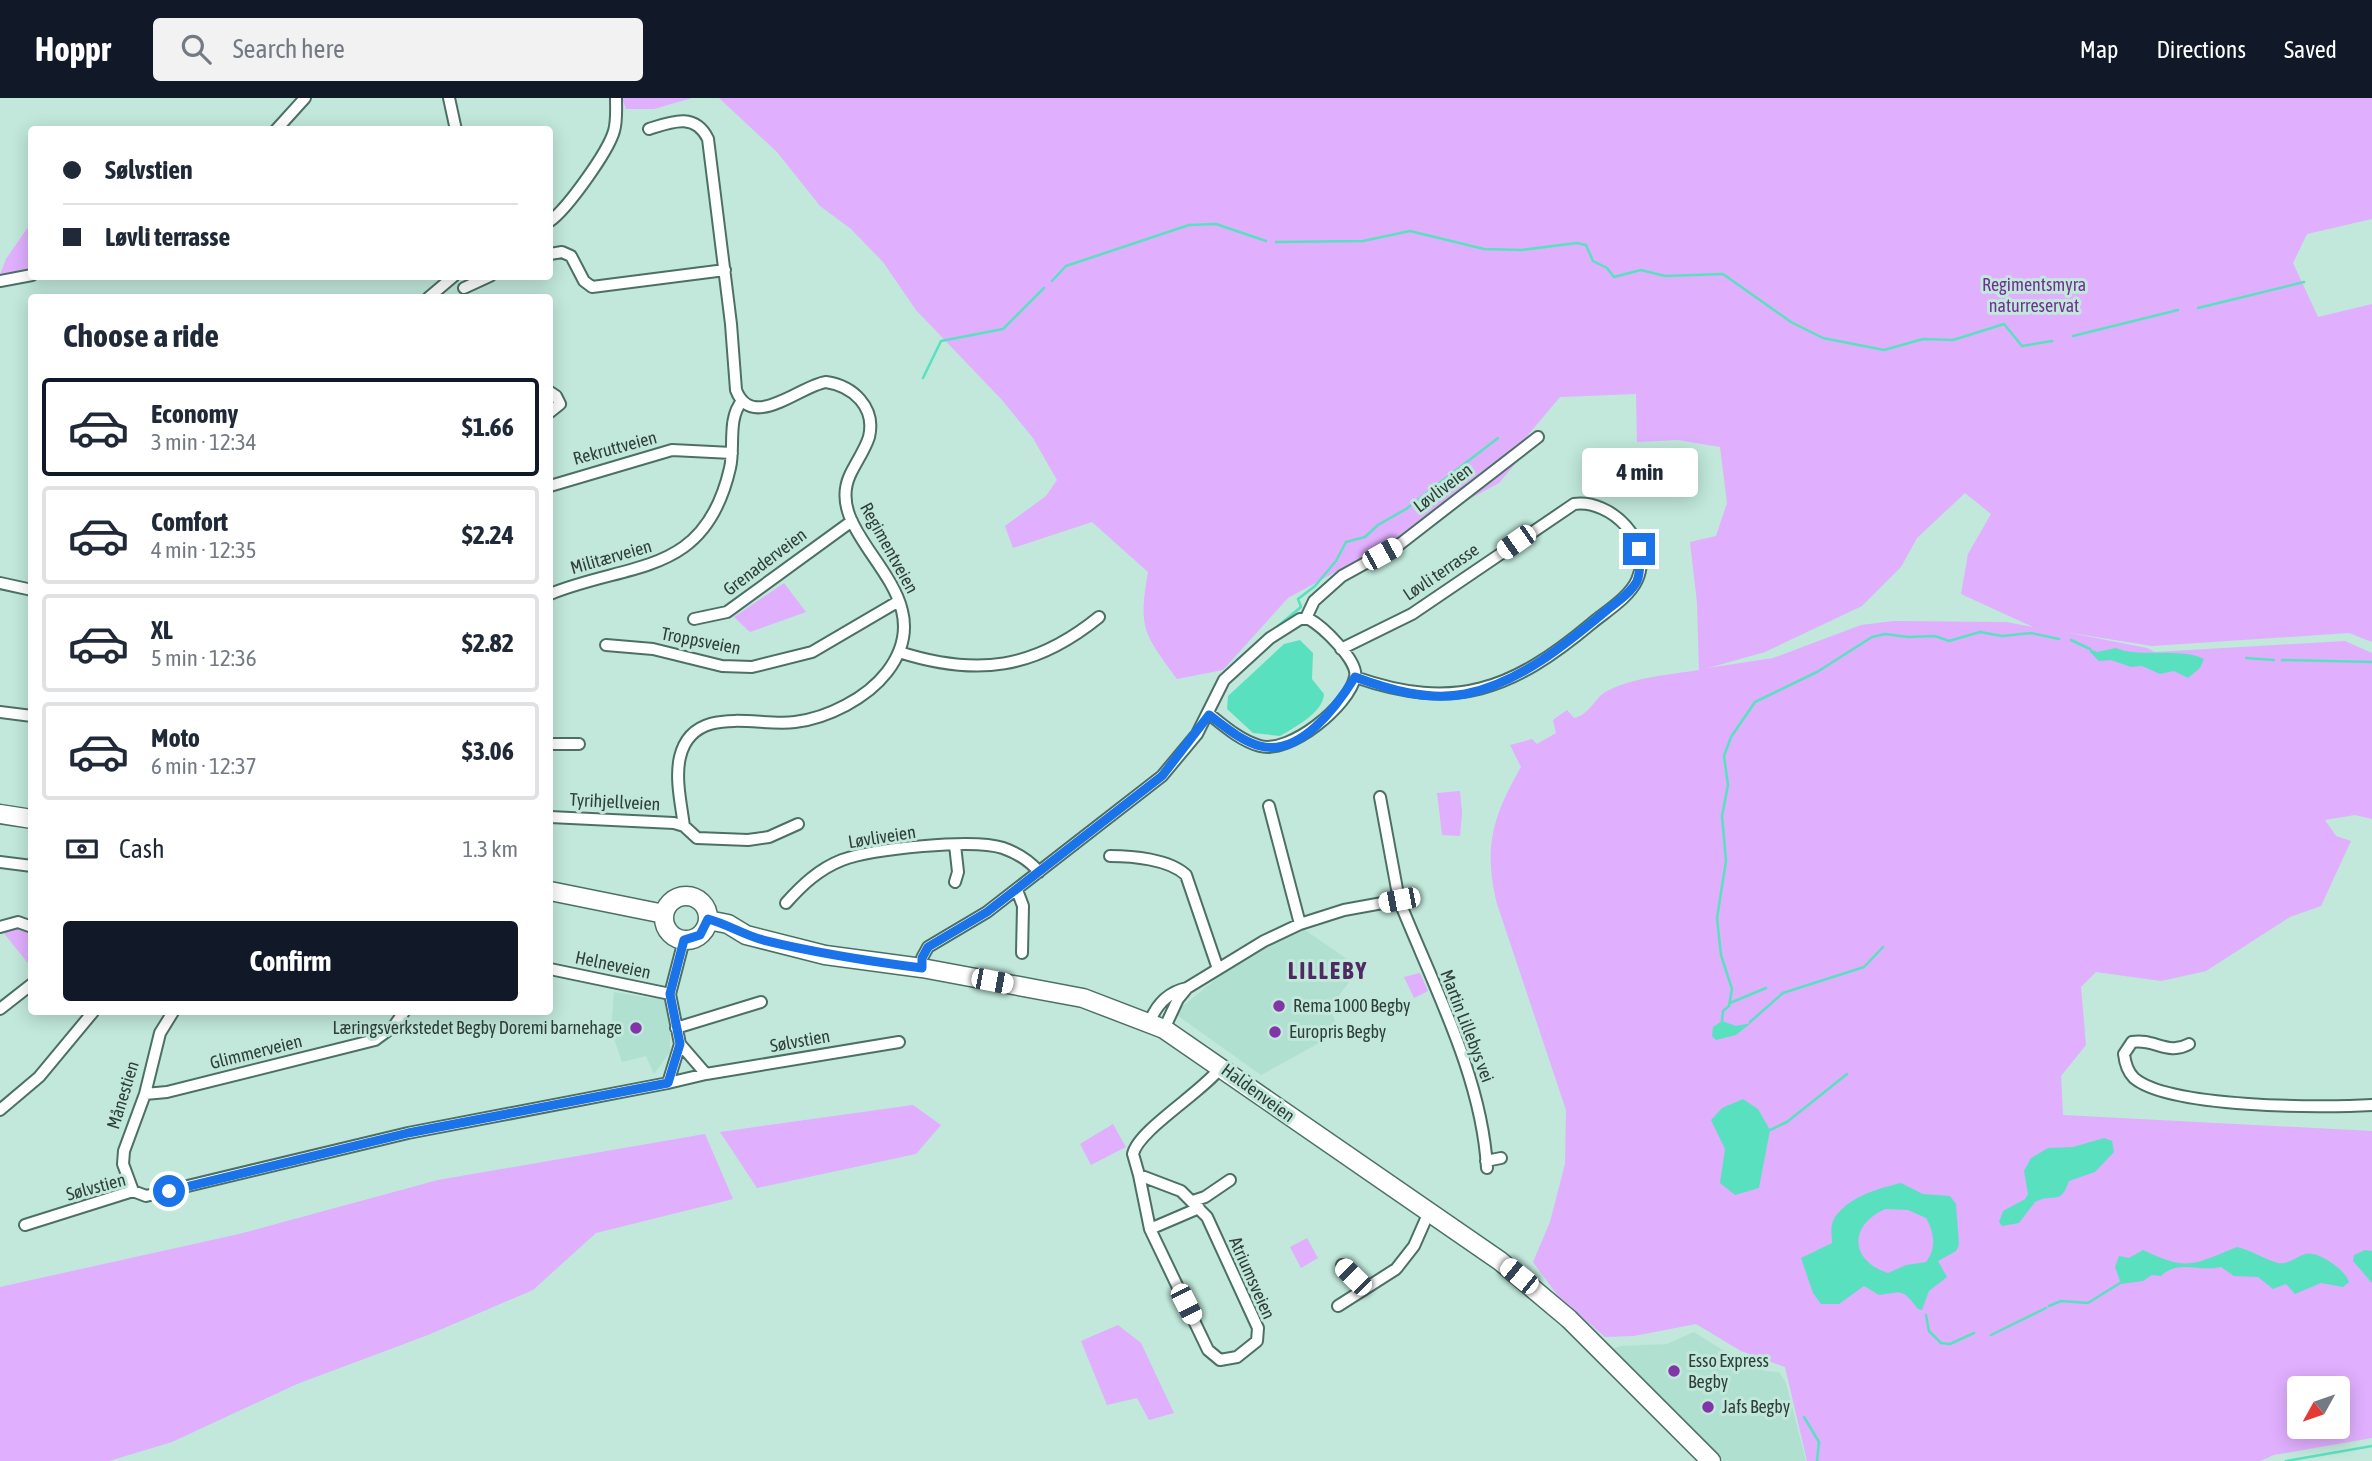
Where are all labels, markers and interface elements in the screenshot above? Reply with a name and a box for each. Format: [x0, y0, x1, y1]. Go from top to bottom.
search box [153, 18, 643, 81]
text: Hoppr [35, 30, 111, 68]
icon: search [177, 30, 215, 68]
text: Search here [233, 34, 345, 64]
text: Map [2080, 36, 2118, 63]
text: Directions [2156, 36, 2246, 63]
text: Saved [2284, 36, 2337, 63]
text: Sølvstien [105, 155, 193, 185]
text: Løvli terrasse [105, 222, 230, 252]
park label: Regimentsmyra naturreservat [1982, 274, 2086, 316]
text: Choose a ride [63, 317, 219, 354]
icon: car [67, 396, 130, 459]
text: Economy [151, 399, 238, 429]
text: $1.66 [462, 412, 514, 442]
street label: Rekruttveien [571, 426, 659, 469]
text: 3 min · 12:34 [151, 429, 257, 455]
callout: 4 min [1581, 448, 1697, 496]
street label: Løvliveien [1409, 459, 1476, 516]
text: 4 min [1617, 459, 1663, 485]
street label: Regimentveien [856, 499, 923, 597]
icon: car [67, 504, 130, 567]
text: Comfort [151, 507, 228, 537]
text: $2.24 [462, 520, 514, 550]
car [1493, 521, 1540, 563]
street label: Grenaderveien [719, 524, 810, 600]
route end [1623, 533, 1655, 565]
street label: Militærveien [568, 535, 654, 578]
car [1359, 535, 1406, 573]
text: 4 min · 12:35 [151, 537, 257, 563]
street label: Løvli terrasse [1399, 539, 1483, 605]
icon: car [67, 612, 130, 675]
text: XL [151, 615, 173, 645]
street label: Troppsveien [660, 623, 743, 658]
text: $2.82 [462, 628, 514, 658]
text: 5 min · 12:36 [151, 645, 257, 671]
icon: car [67, 720, 130, 783]
text: Moto [151, 723, 200, 753]
text: $3.06 [462, 736, 514, 766]
text: 6 min · 12:37 [151, 753, 257, 779]
street label: Tyrihjellveien [569, 789, 661, 814]
street label: Løvliveien [847, 821, 917, 852]
icon: cash [63, 830, 101, 868]
text: Cash [119, 834, 165, 864]
text: 1.3 km [462, 836, 518, 862]
car [1377, 886, 1422, 914]
button: Confirm [63, 921, 518, 1001]
street label: Helneveien [573, 946, 653, 983]
district label: LILLEBY [1288, 957, 1368, 984]
car [970, 967, 1015, 995]
street label: Martin Lillebys vei [1436, 967, 1499, 1085]
place label: Rema 1000 Begby [1293, 995, 1411, 1016]
marker: Rema 1000 Begby [1271, 998, 1287, 1014]
place label: Læringsverkstedet Begby Doremi barnehage [333, 1017, 622, 1038]
marker: Læringsverkstedet Begby Doremi barnehage [628, 1020, 644, 1036]
place label: Europris Begby [1289, 1021, 1386, 1042]
marker: Europris Begby [1267, 1024, 1283, 1040]
street label: Sølvstien [768, 1025, 832, 1056]
street label: Glimmerveien [208, 1030, 304, 1073]
street label: Månestien [102, 1058, 143, 1131]
street label: Haldenveien [1218, 1059, 1299, 1126]
street label: Sølvstien [64, 1169, 128, 1205]
route start [153, 1175, 185, 1207]
street label: Atriumsveien [1225, 1233, 1280, 1322]
car [1331, 1255, 1376, 1299]
car [1497, 1255, 1542, 1297]
car [1168, 1281, 1205, 1327]
place label: Esso Express Begby [1688, 1350, 1769, 1392]
marker: Esso Express Begby [1666, 1363, 1682, 1379]
north arrow [2287, 1376, 2350, 1438]
map controls [2287, 1376, 2350, 1439]
place label: Jafs Begby [1722, 1396, 1790, 1417]
marker: Jafs Begby [1700, 1399, 1716, 1415]

